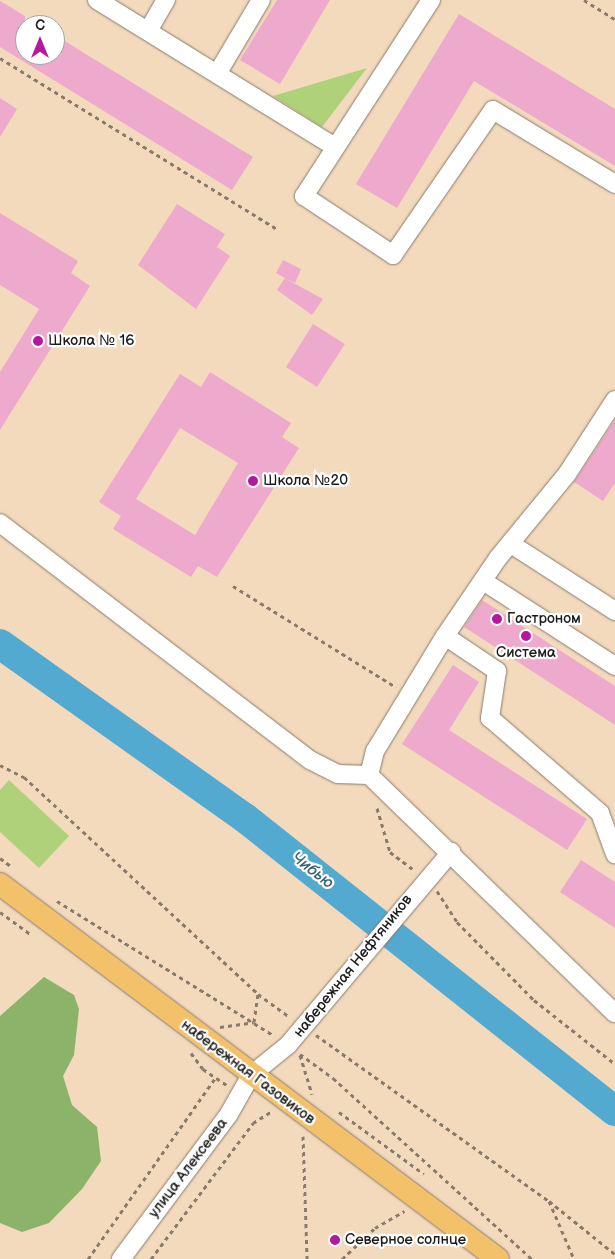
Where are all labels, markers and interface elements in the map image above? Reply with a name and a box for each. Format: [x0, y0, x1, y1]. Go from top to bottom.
north arrow [15, 15, 65, 65]
text: С [35, 17, 45, 34]
place label: Школа № 16 [48, 332, 134, 350]
marker: Школа № 16 [32, 335, 44, 347]
place label: Школа №20 [263, 472, 348, 490]
marker: Школа №20 [247, 475, 259, 487]
place label: Гастроном [507, 610, 581, 628]
marker: Гастроном [491, 613, 503, 625]
marker: Система [520, 630, 532, 642]
place label: Система [496, 644, 556, 662]
water label: Чибью [287, 849, 337, 893]
street label: набережная Нефтяников [290, 891, 416, 1041]
street label: набережная Газовиков [178, 1016, 318, 1128]
street label: улица Алексеева [145, 1115, 231, 1221]
place label: Северное солнце [345, 1231, 466, 1249]
marker: Северное солнце [329, 1234, 341, 1246]

